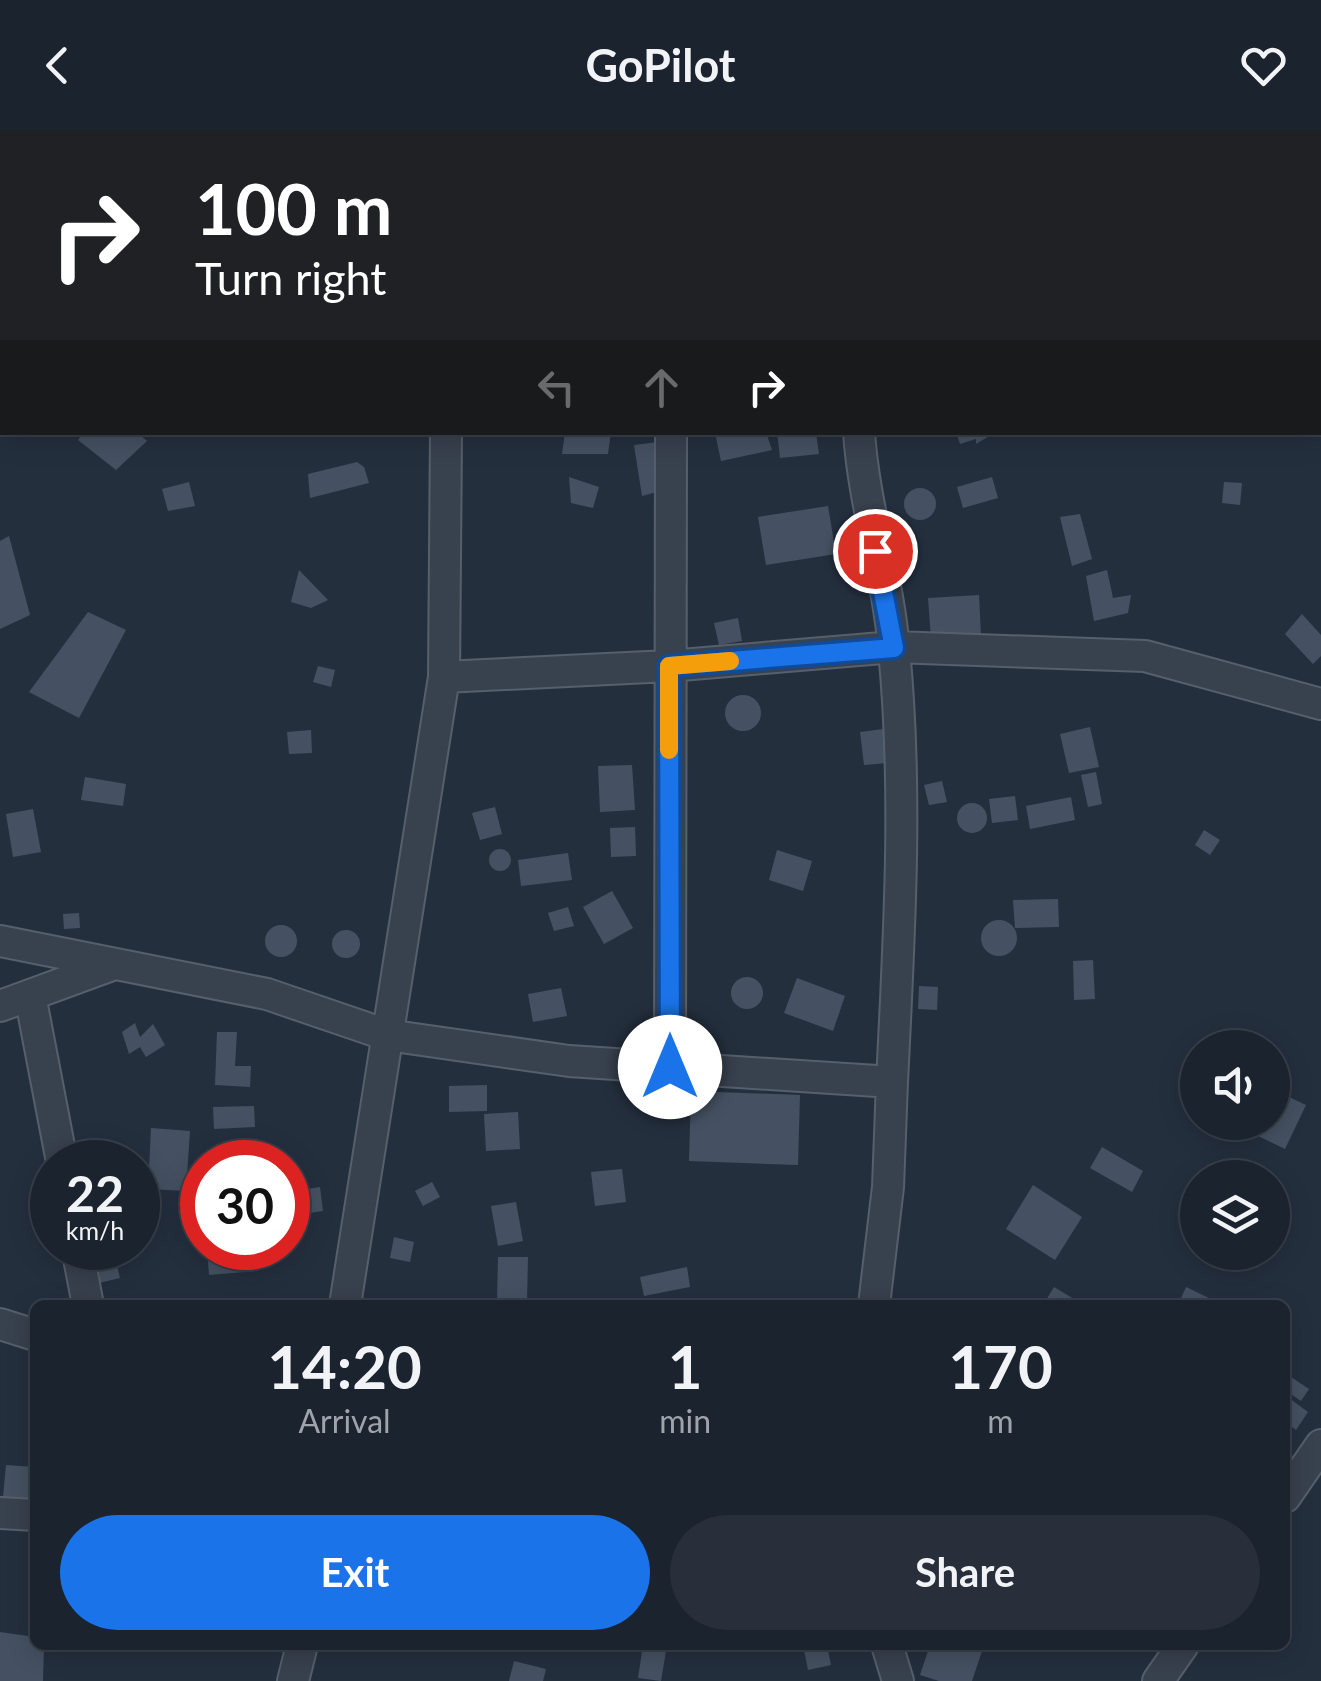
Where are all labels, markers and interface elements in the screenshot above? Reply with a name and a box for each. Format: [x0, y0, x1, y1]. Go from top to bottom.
icon: back [30, 38, 85, 93]
text: GoPilot [585, 38, 736, 92]
icon: heart [1236, 38, 1291, 93]
text: 100 m [195, 166, 392, 250]
icon: right [30, 170, 160, 300]
text: Turn right [195, 251, 386, 305]
icon: left [529, 360, 584, 415]
icon: ahead [634, 360, 689, 415]
icon: right [739, 360, 794, 415]
pin [833, 509, 918, 594]
icon: arrive [848, 524, 903, 579]
position arrow [618, 1015, 722, 1119]
map controls [1180, 1030, 1290, 1270]
button: sound [1180, 1030, 1290, 1140]
speed limit sign: 30 [180, 1140, 310, 1270]
button: layers [1180, 1160, 1290, 1270]
text: 22 [66, 1163, 124, 1223]
text: km/h [66, 1215, 124, 1245]
text: 14:20 [267, 1330, 422, 1402]
text: 1 [668, 1330, 703, 1402]
text: 170 [948, 1330, 1053, 1402]
text: Arrival [298, 1401, 391, 1440]
text: min [659, 1401, 711, 1440]
text: m [987, 1401, 1014, 1440]
button: Exit [60, 1515, 650, 1630]
button: Share [670, 1515, 1260, 1630]

